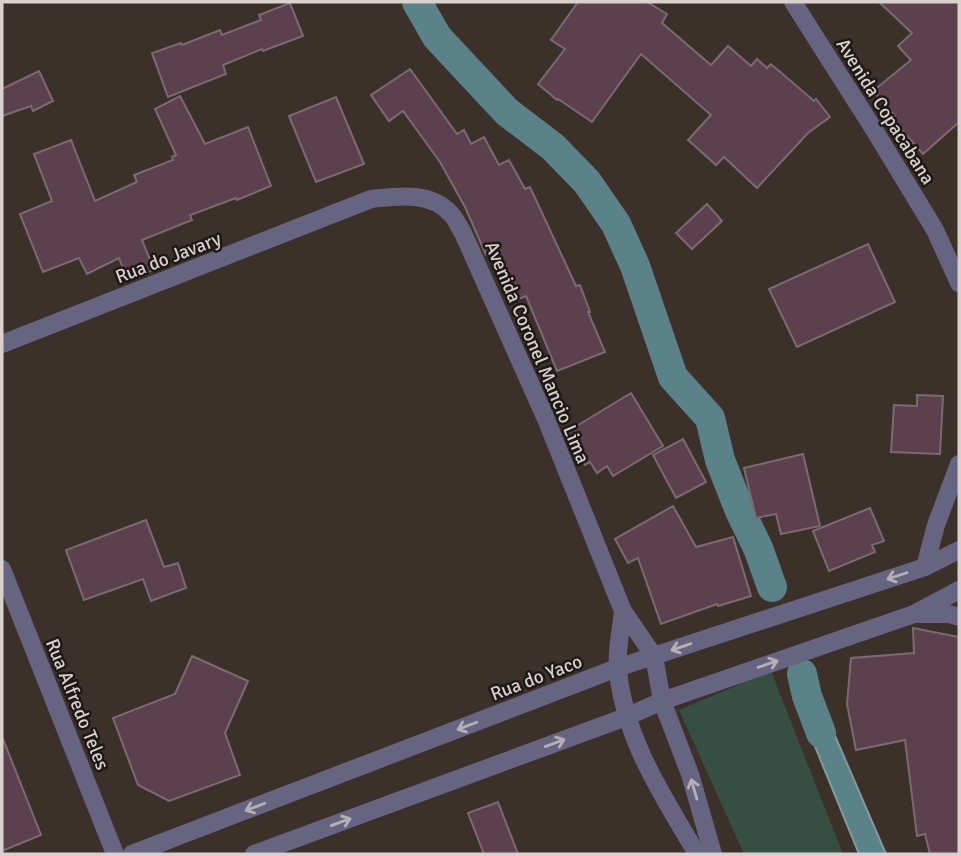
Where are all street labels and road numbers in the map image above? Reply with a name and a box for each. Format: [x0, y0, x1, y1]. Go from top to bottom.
street label: Avenida Copacabana [831, 34, 940, 189]
street label: Rua do Javary [112, 227, 225, 289]
street label: Avenida Coronel Mancio Lima [479, 238, 595, 467]
street label: Rua Alfredo Teles [40, 635, 114, 774]
street label: Rua do Yaco [487, 649, 586, 706]

